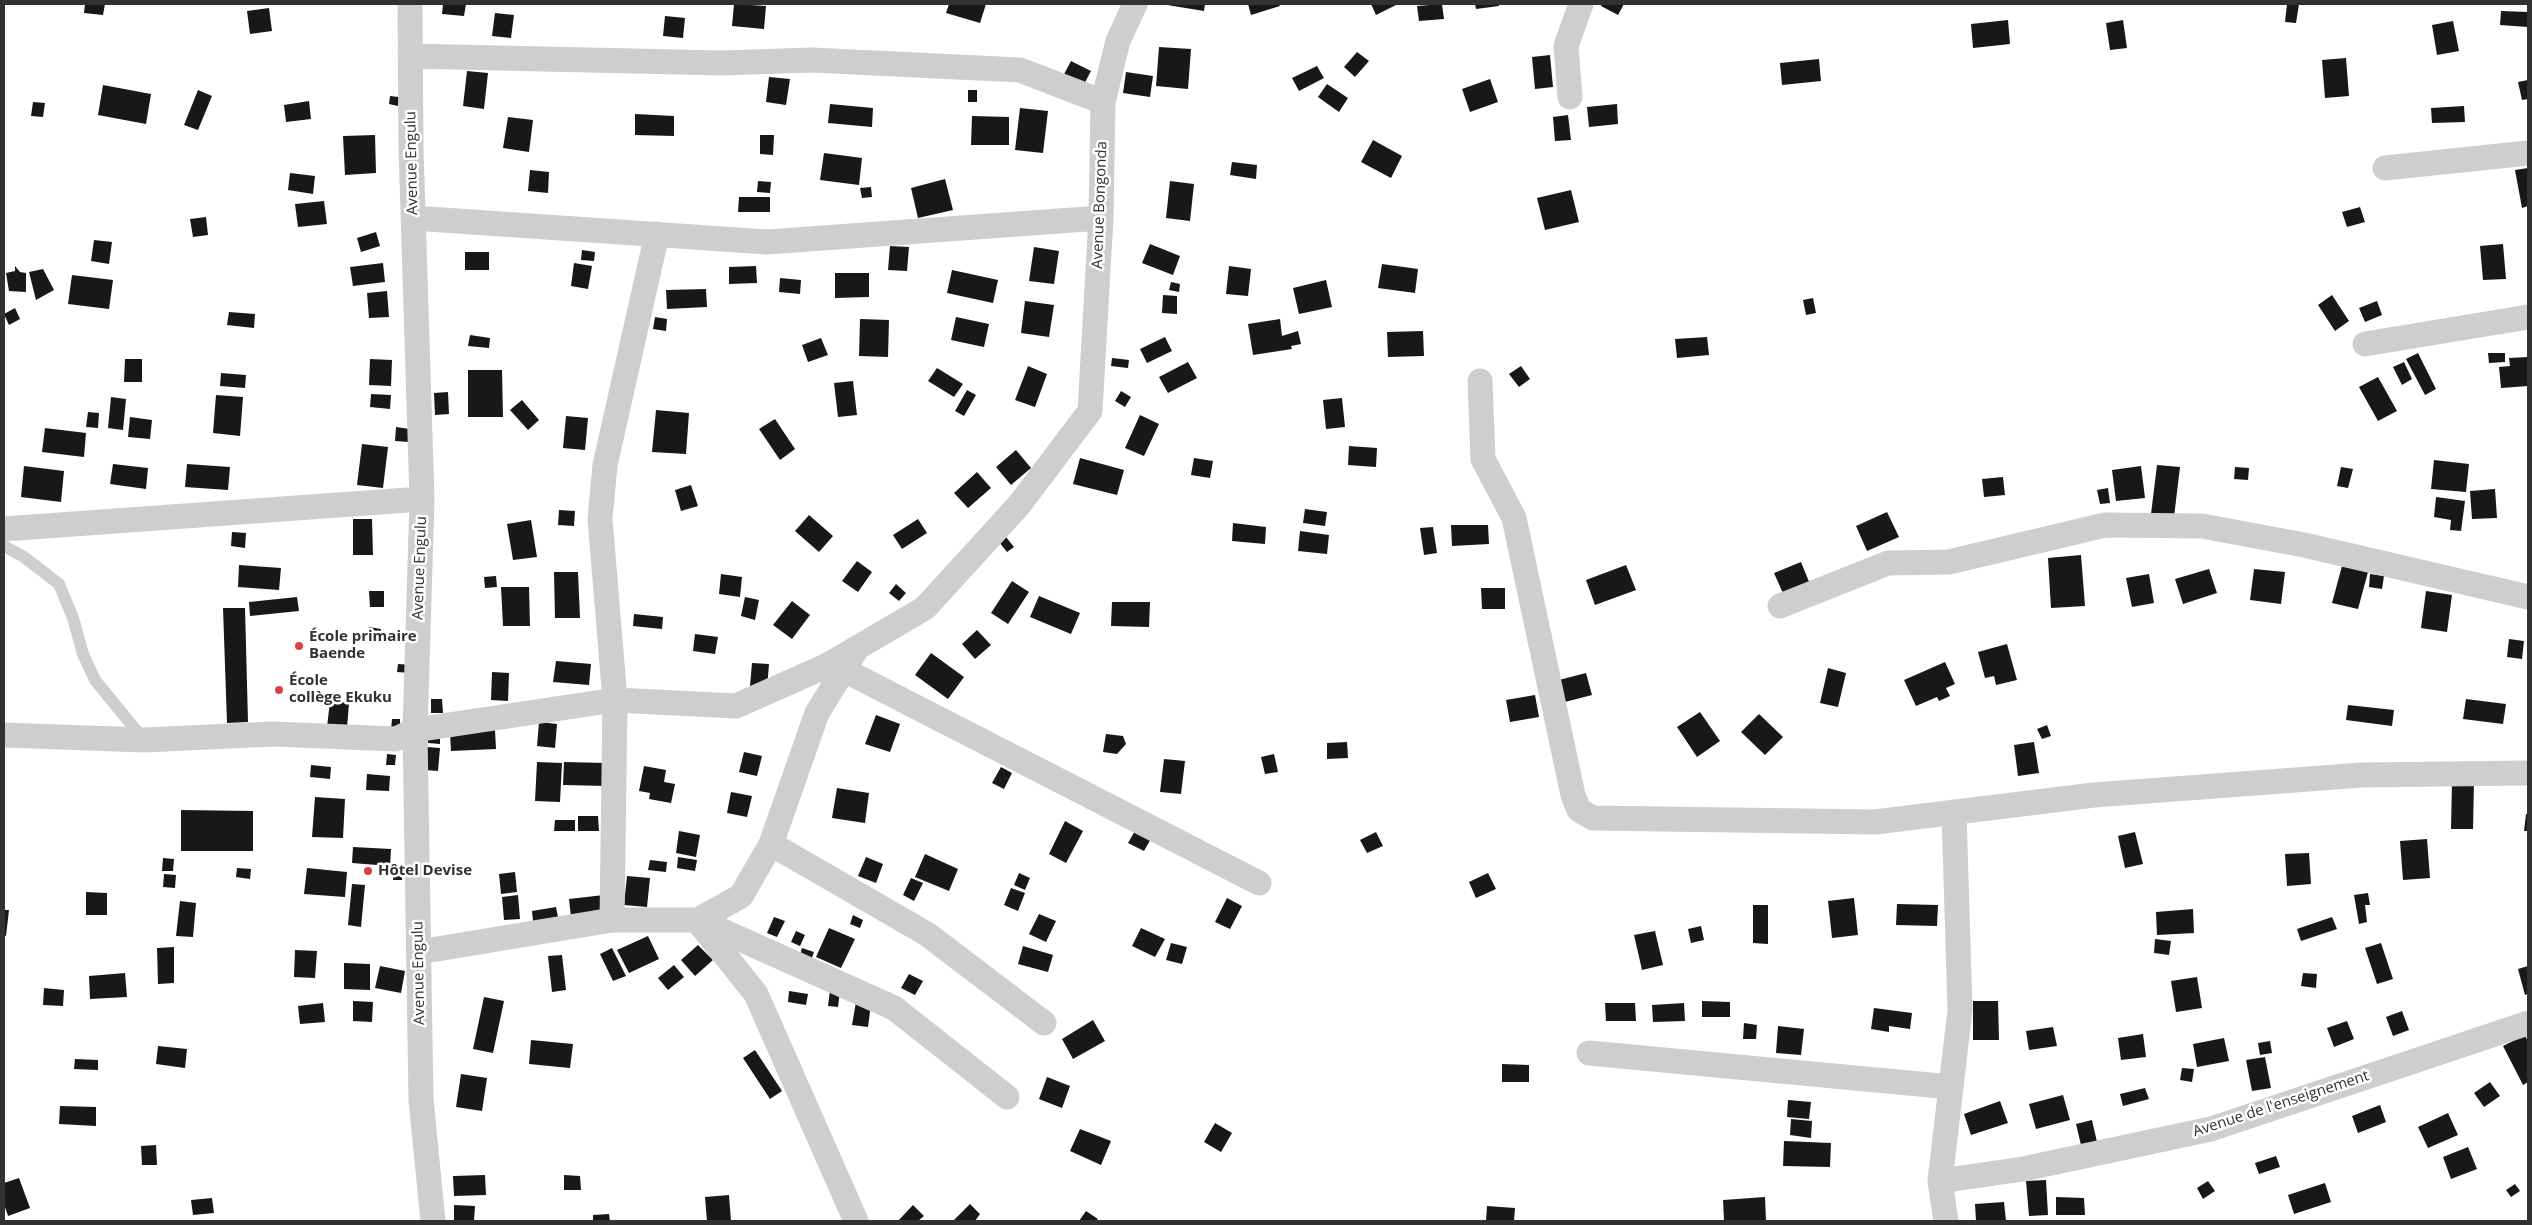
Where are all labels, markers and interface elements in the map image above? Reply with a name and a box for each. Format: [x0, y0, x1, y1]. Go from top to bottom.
street label: Avenue Engulu [402, 111, 422, 215]
street label: Avenue Bongonda [1089, 141, 1111, 269]
street label: Avenue Engulu [409, 516, 431, 620]
place label: École primaire Baende [309, 628, 417, 663]
marker: École primaire Baende [293, 640, 305, 652]
place label: École collège Ekuku [289, 672, 392, 707]
marker: École collège Ekuku [273, 684, 285, 696]
place label: Hôtel Devise [378, 862, 472, 880]
marker: Hôtel Devise [362, 865, 374, 877]
street label: Avenue Engulu [409, 921, 429, 1025]
street label: Avenue de l'enseignement [2191, 1067, 2371, 1141]

